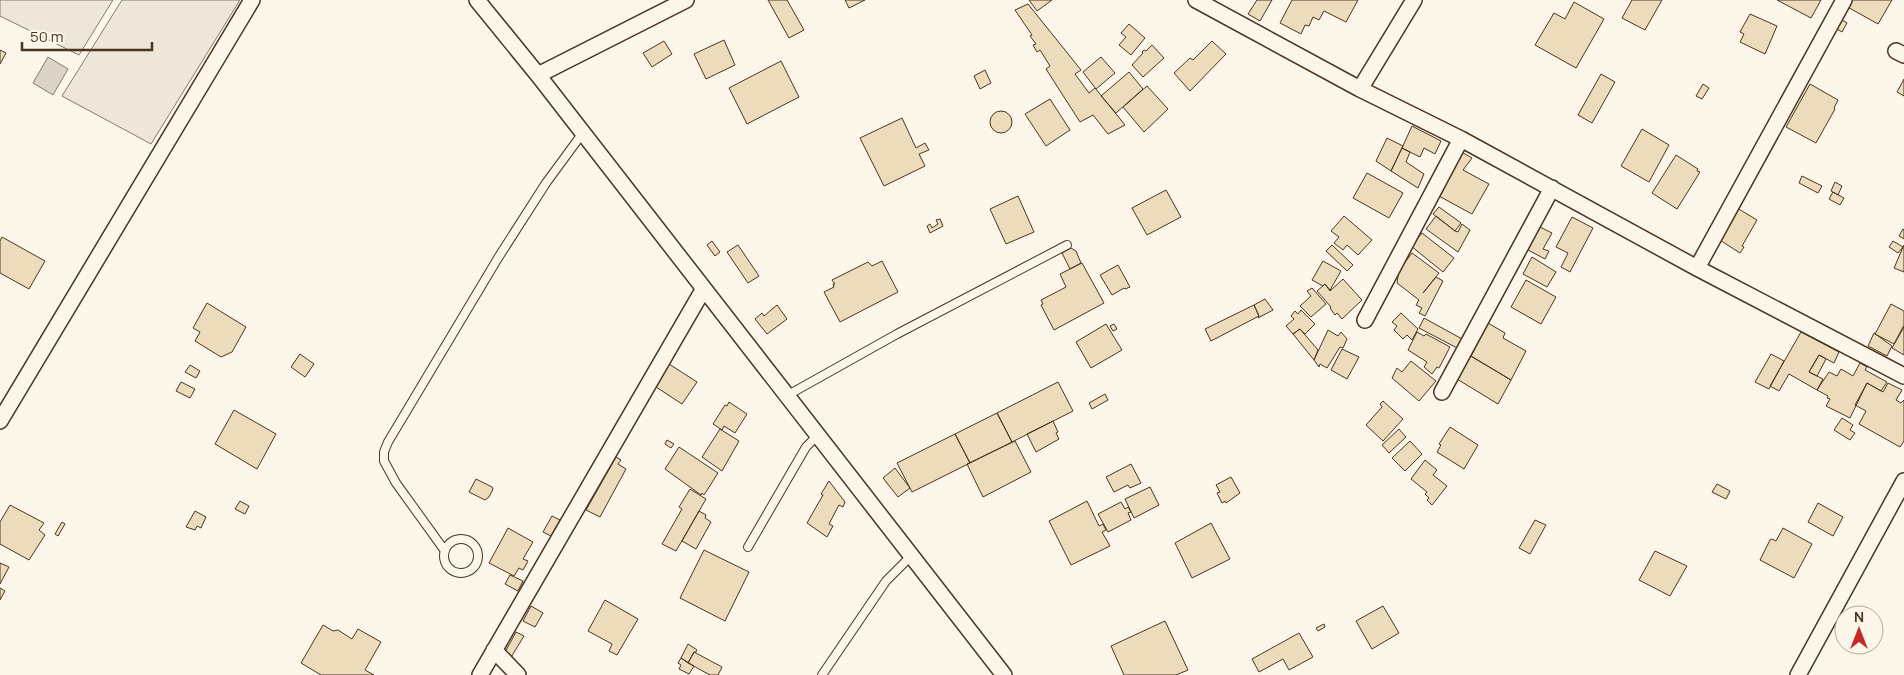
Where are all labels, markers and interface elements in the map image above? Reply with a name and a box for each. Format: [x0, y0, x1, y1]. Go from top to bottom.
scale bar [22, 20, 152, 52]
text: 50 m [30, 26, 64, 47]
north arrow [1834, 605, 1884, 655]
text: N [1854, 607, 1864, 626]

